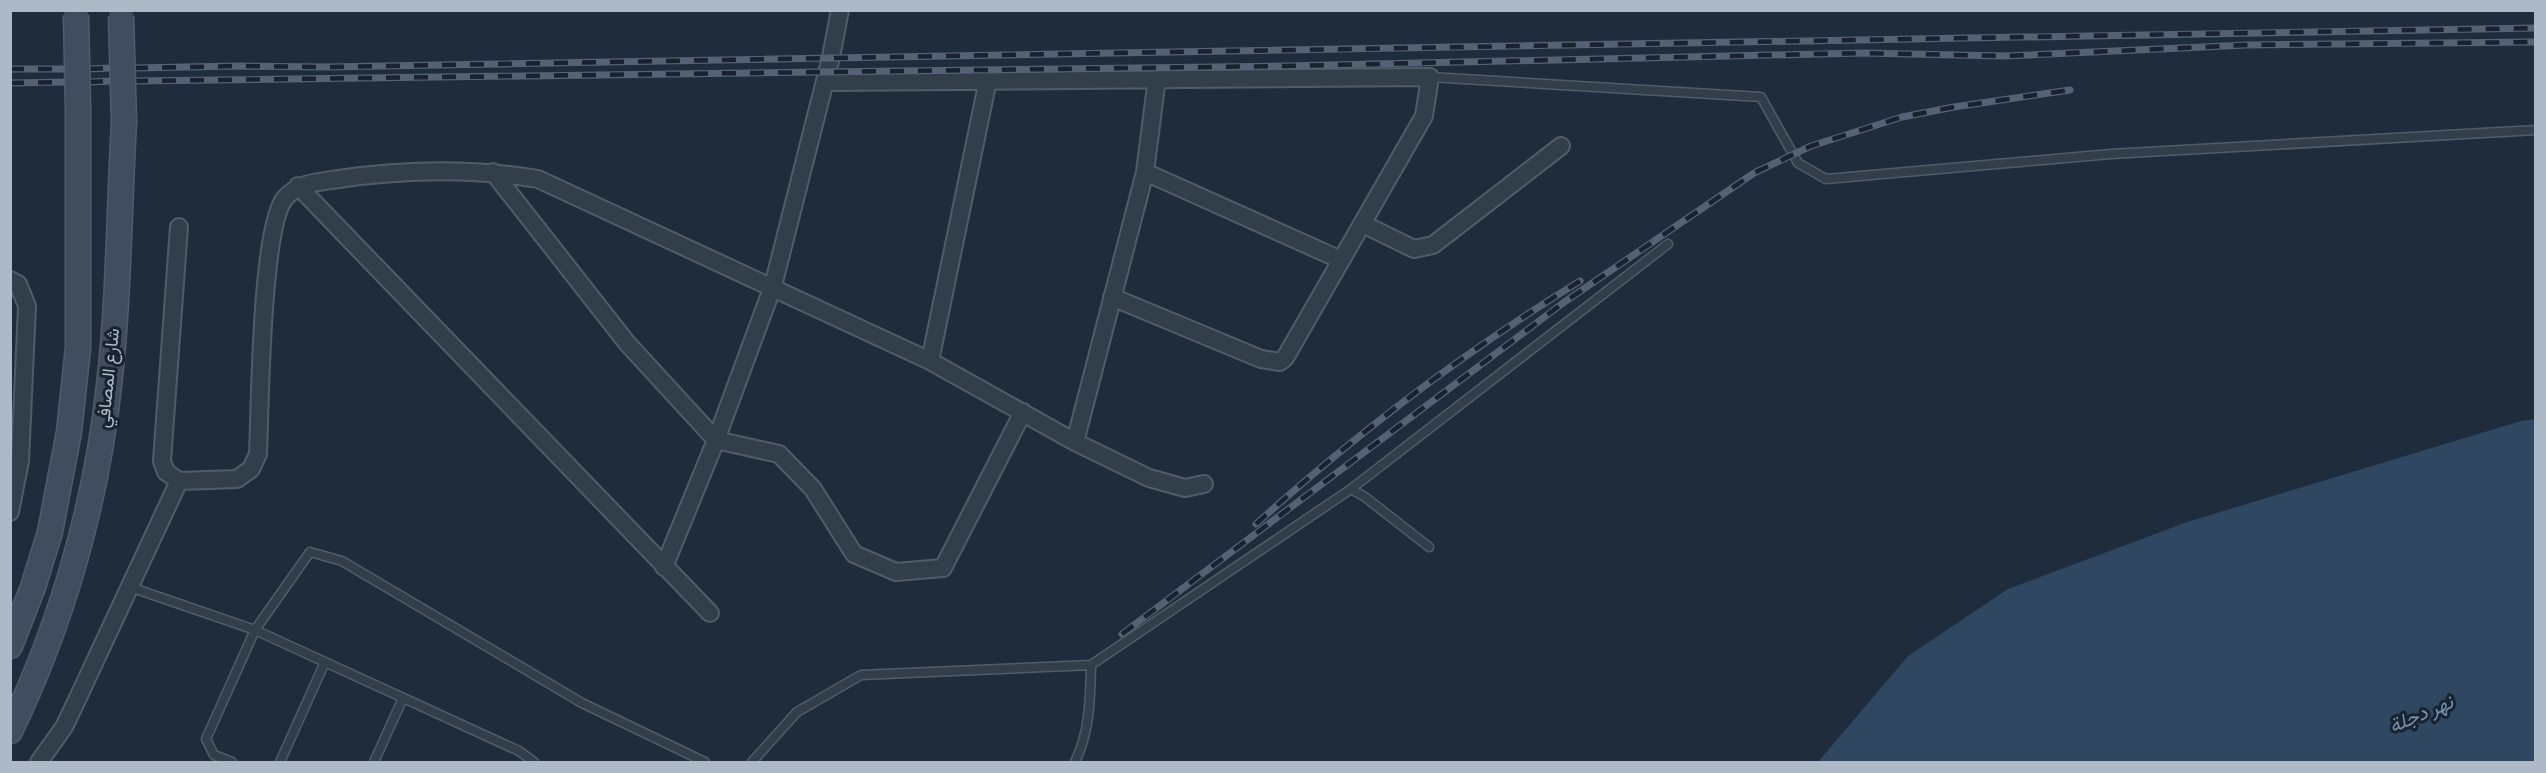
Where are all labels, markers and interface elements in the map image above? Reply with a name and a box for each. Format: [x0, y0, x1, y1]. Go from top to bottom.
street label: شارع المصافي [92, 327, 128, 429]
water label: نهر دجلة [2385, 690, 2458, 739]

